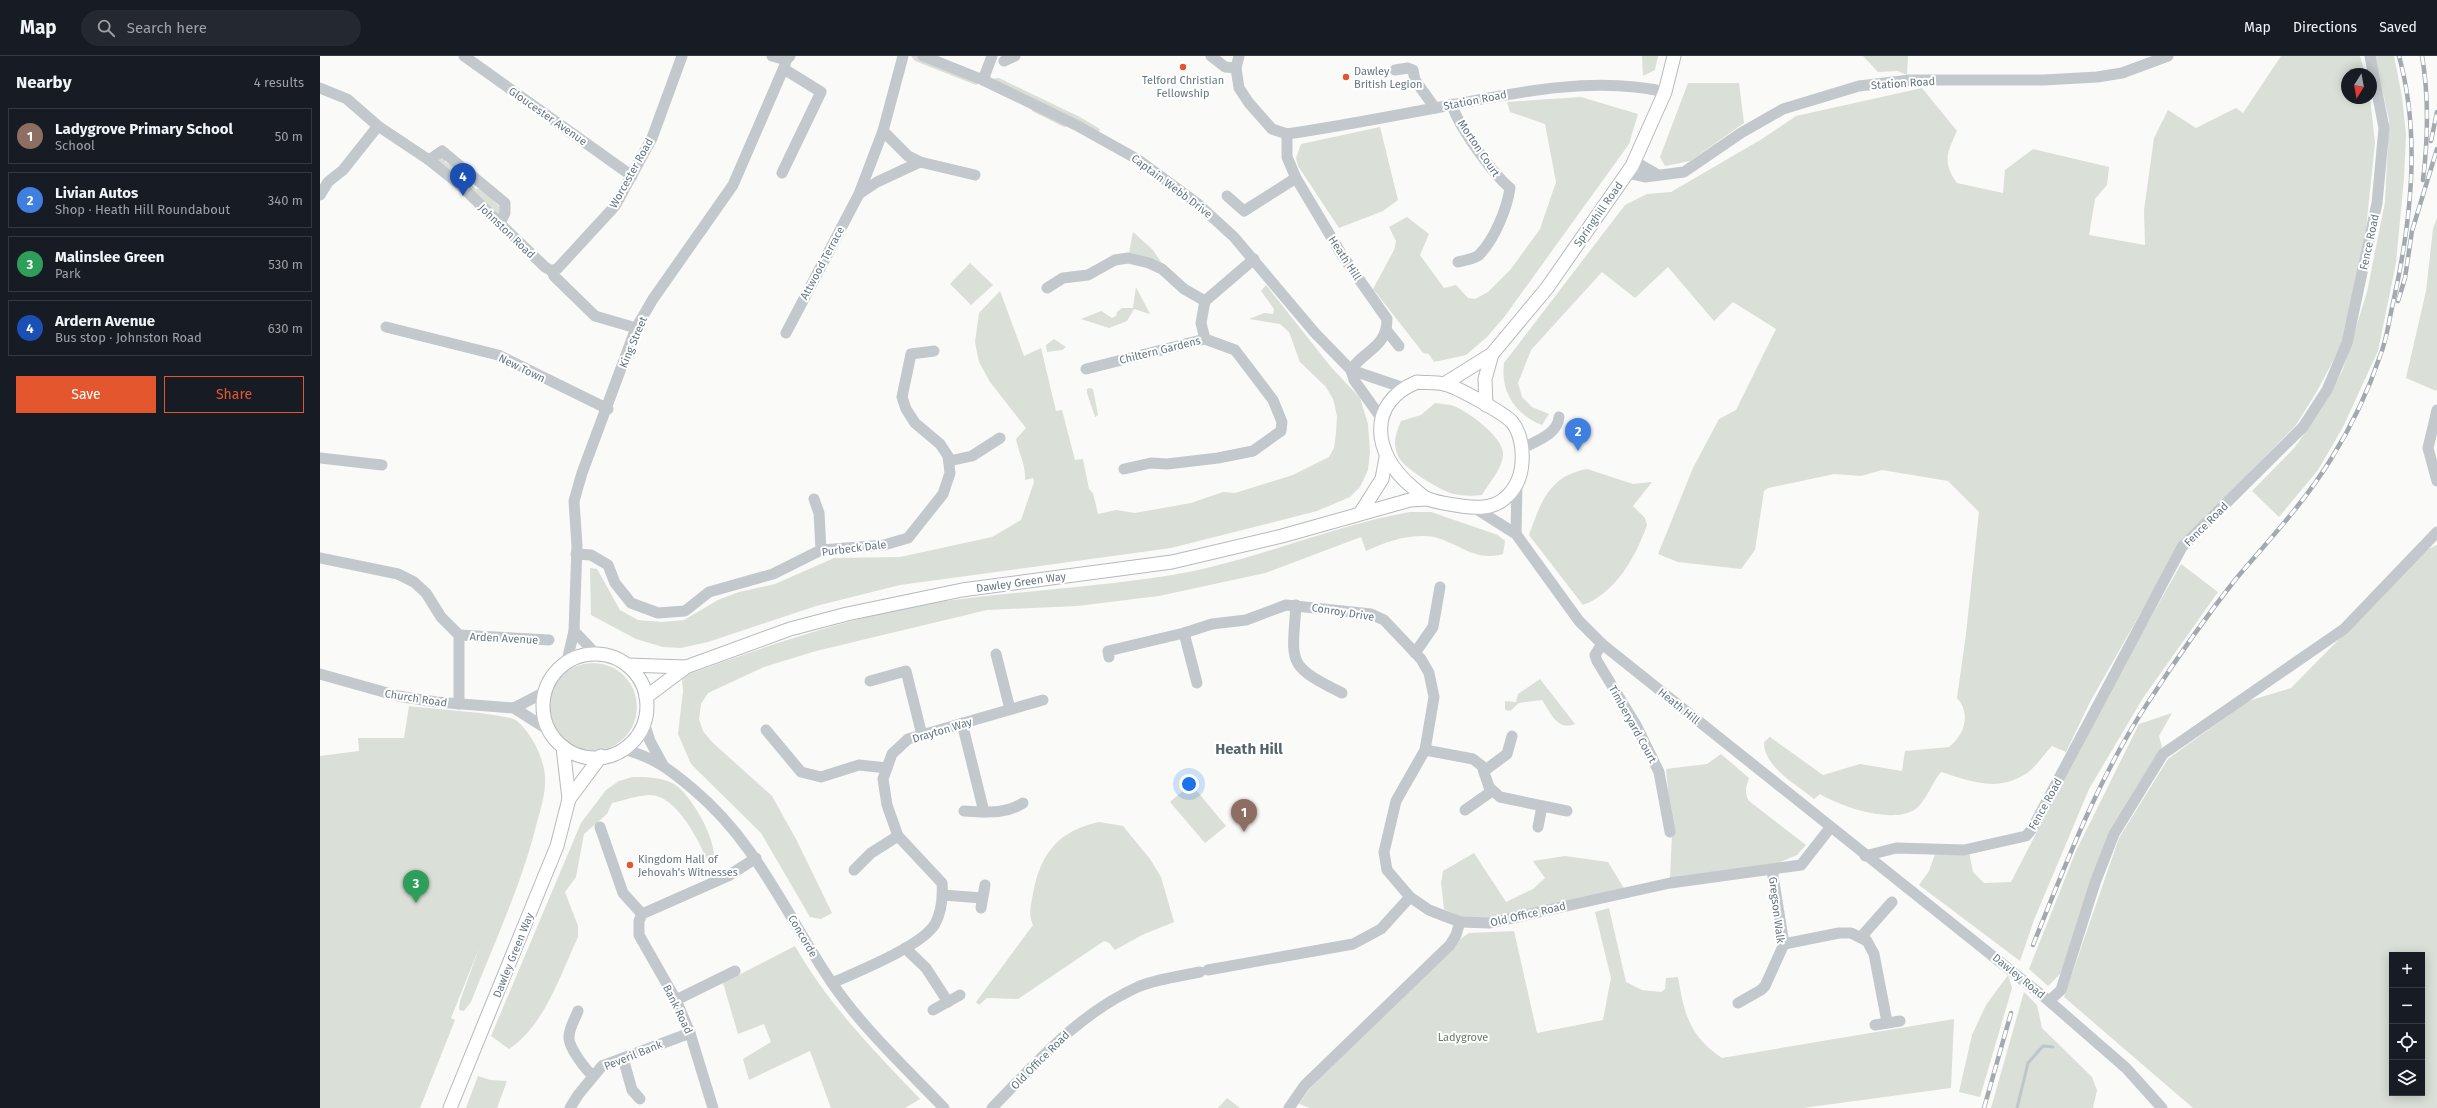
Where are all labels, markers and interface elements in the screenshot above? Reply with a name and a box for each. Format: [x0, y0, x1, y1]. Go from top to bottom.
search box [81, 10, 361, 46]
text: Map [20, 16, 57, 39]
icon: search [95, 17, 117, 39]
text: Search here [127, 19, 207, 37]
text: Map [2244, 19, 2271, 36]
text: Directions [2293, 19, 2357, 36]
text: Saved [2379, 19, 2417, 36]
marker: Telford Christian Fellowship [1178, 62, 1188, 72]
place label: Dawley British Legion [1354, 65, 1423, 91]
north arrow [2341, 68, 2377, 104]
text: Nearby [16, 72, 71, 93]
marker: Dawley British Legion [1341, 72, 1351, 82]
place label: Telford Christian Fellowship [1142, 74, 1224, 100]
text: 4 results [254, 75, 304, 90]
street label: Station Road [1871, 75, 1935, 92]
street label: Gloucester Avenue [506, 85, 589, 148]
street label: Station Road [1442, 88, 1508, 113]
street label: Morton Court [1455, 117, 1502, 179]
text: Ladygrove Primary School [55, 120, 233, 138]
text: 1 [27, 129, 33, 144]
text: 50 m [275, 129, 303, 144]
street label: Worcester Road [607, 136, 656, 210]
text: School [55, 138, 95, 153]
street label: Captain Webb Drive [1129, 152, 1215, 221]
pin: 4 [450, 163, 476, 196]
street label: Springhill Road [1571, 179, 1626, 249]
text: Livian Autos [55, 184, 138, 202]
text: 2 [27, 193, 33, 208]
text: 340 m [268, 193, 303, 208]
street label: Johnston Road [476, 201, 537, 261]
text: Shop · Heath Hill Roundabout [55, 202, 230, 217]
street label: Fence Road [2357, 213, 2382, 271]
street label: Attwood Terrace [798, 225, 847, 302]
street label: Heath Hill [1326, 234, 1364, 283]
text: Malinslee Green [55, 248, 164, 266]
text: 3 [27, 257, 33, 272]
text: 530 m [268, 257, 303, 272]
text: Park [55, 266, 81, 281]
text: Ardern Avenue [55, 312, 155, 330]
street label: King Street [617, 315, 650, 370]
text: 4 [26, 321, 34, 336]
text: 630 m [268, 321, 303, 336]
text: Bus stop · Johnston Road [55, 330, 202, 345]
street label: Chiltern Gardens [1118, 334, 1202, 367]
street label: New Town [496, 352, 547, 385]
button: Save [16, 376, 156, 413]
button: Share [164, 376, 304, 413]
pin: 2 [1565, 418, 1591, 451]
street label: Fence Road [2182, 500, 2231, 549]
street label: Purbeck Dale [821, 538, 887, 559]
street label: Dawley Green Way [975, 570, 1067, 595]
street label: Conroy Drive [1311, 601, 1375, 624]
street label: Arden Avenue [469, 630, 539, 647]
street label: Timberyard Court [1606, 683, 1659, 765]
street label: Heath Hill [1655, 686, 1702, 727]
street label: Church Road [384, 687, 448, 710]
street label: Drayton Way [911, 715, 974, 746]
district label: Heath Hill [1215, 740, 1283, 758]
your location [1179, 774, 1199, 794]
street label: Fence Road [2026, 776, 2065, 832]
pin: 1 [1231, 799, 1257, 832]
place label: Kingdom Hall of Jehovah's Witnesses [638, 853, 738, 879]
marker: Kingdom Hall of Jehovah's Witnesses [625, 860, 635, 870]
pin: 3 [403, 870, 429, 903]
street label: Gregson Walk [1766, 876, 1787, 944]
street label: Old Office Road [1489, 899, 1567, 930]
street label: Dawley Green Way [490, 910, 537, 1000]
street label: Concorde [785, 913, 820, 960]
street label: Dawley Road [1990, 951, 2047, 1001]
map controls [2389, 952, 2425, 1096]
button: + [2389, 952, 2425, 988]
street label: Bank Road [660, 983, 695, 1036]
button: − [2389, 988, 2425, 1024]
button: locate [2389, 1024, 2425, 1060]
street label: Old Office Road [1008, 1028, 1072, 1092]
park label: Ladygrove [1438, 1031, 1488, 1044]
street label: Peveril Bank [602, 1038, 665, 1073]
button: layers [2389, 1060, 2425, 1096]

